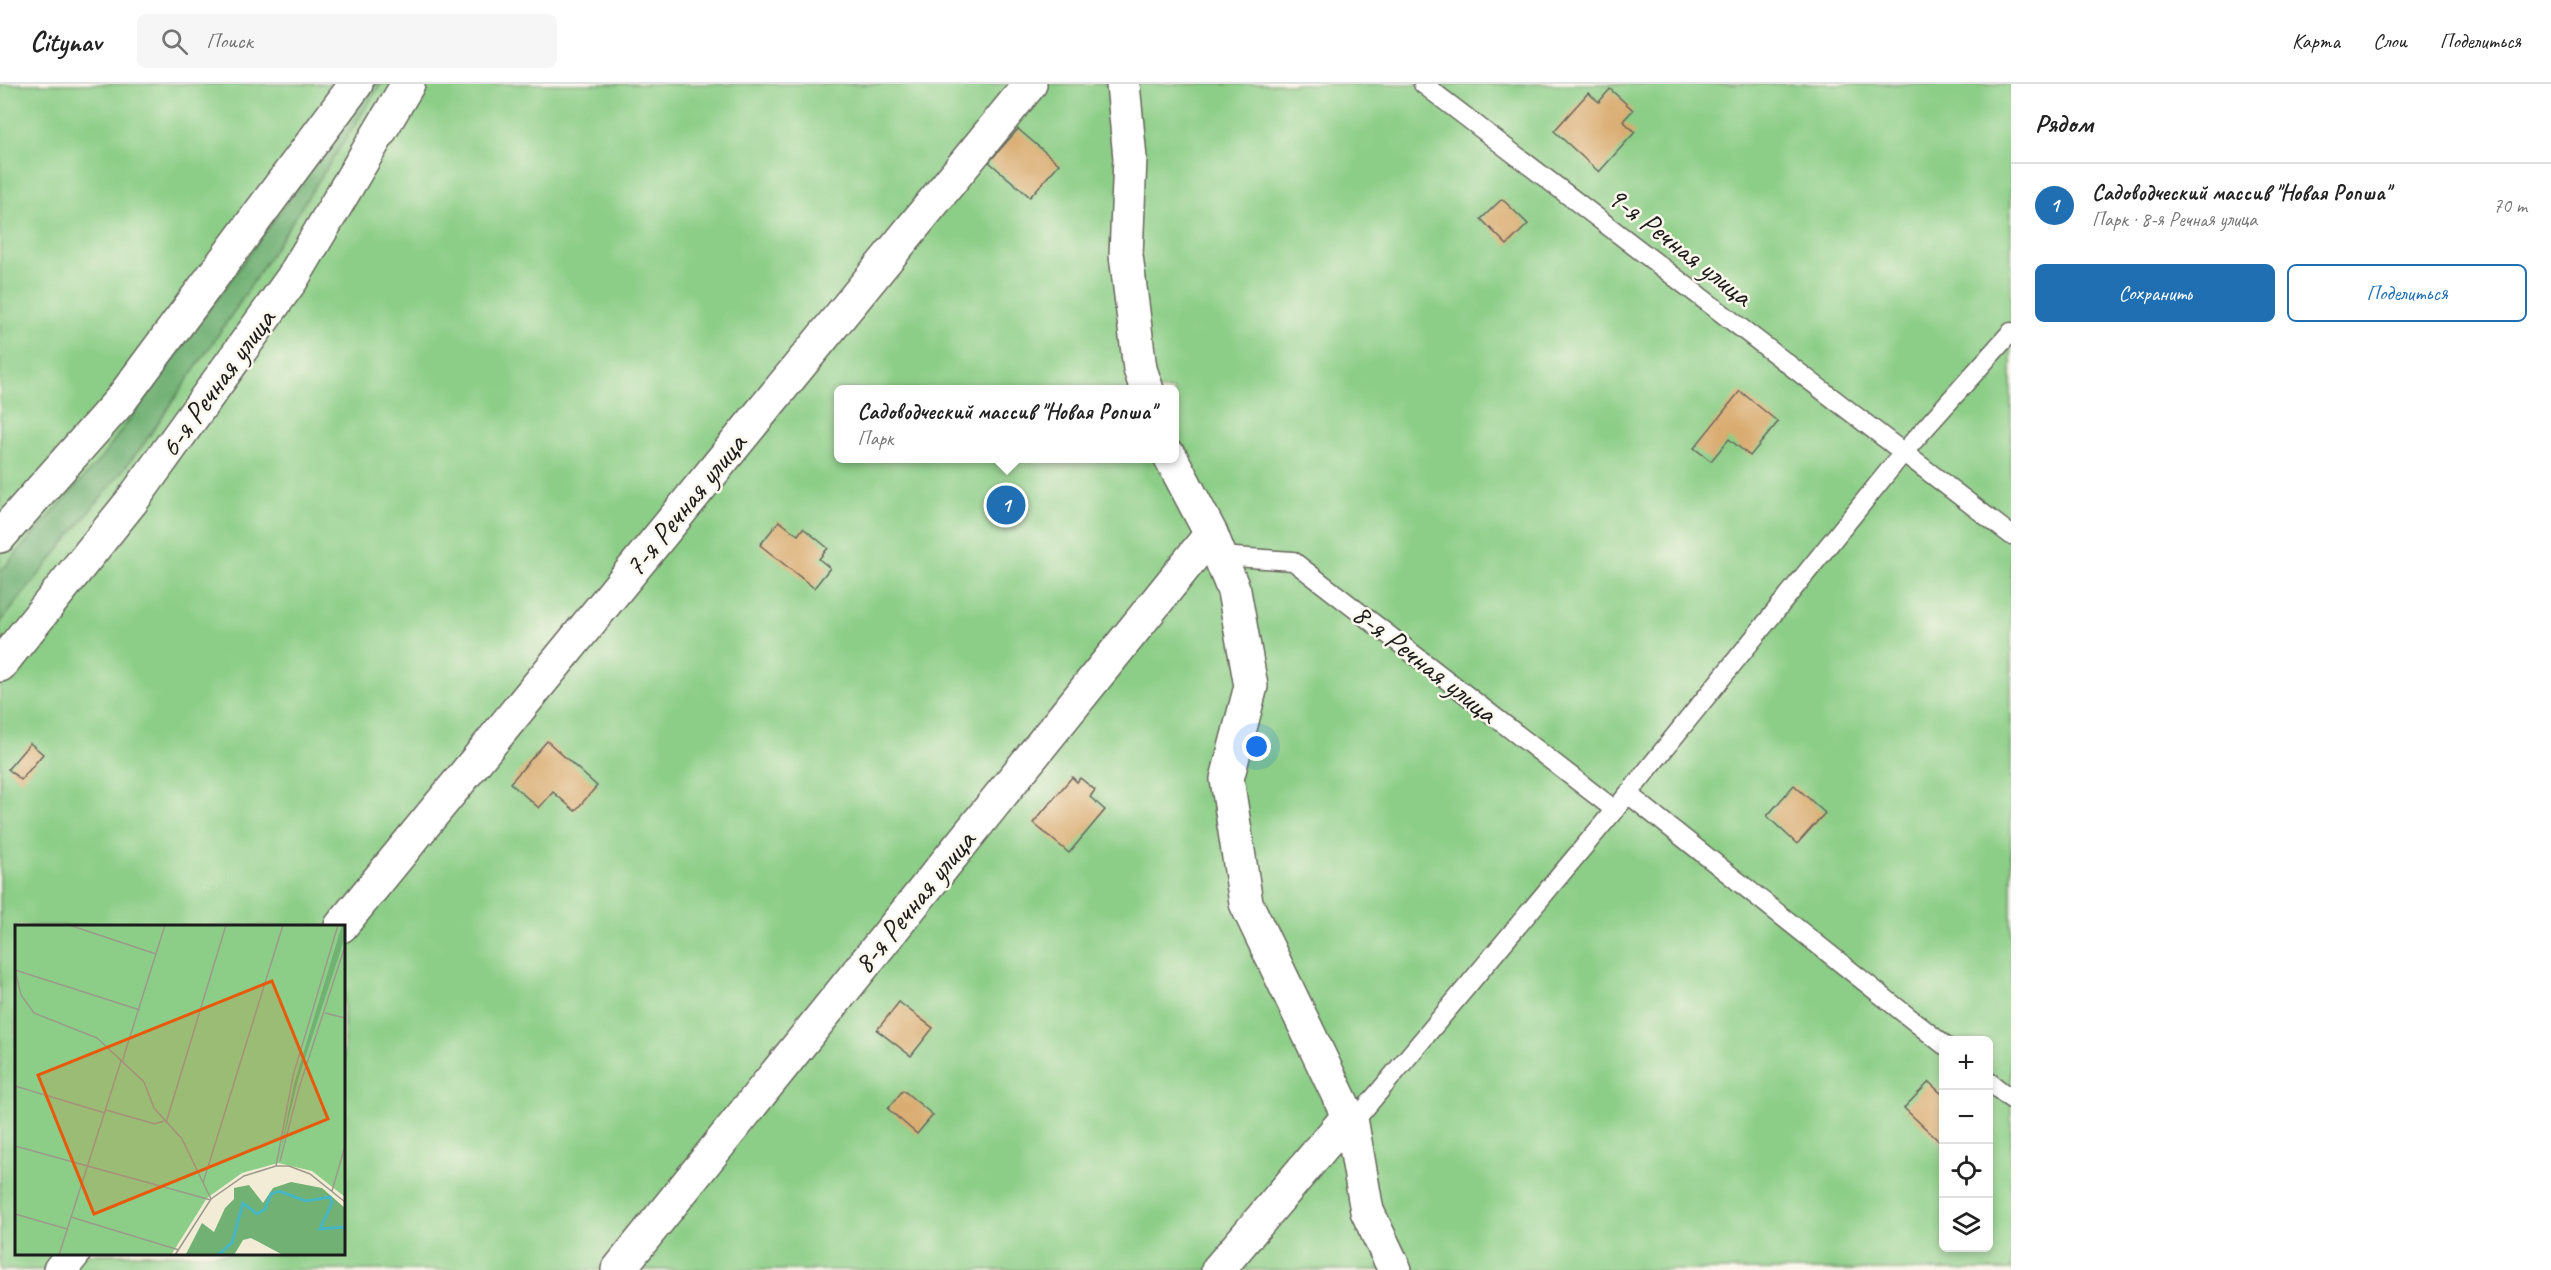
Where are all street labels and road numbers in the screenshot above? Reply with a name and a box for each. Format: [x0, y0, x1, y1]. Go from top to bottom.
street label: 9-я Речная улица [1600, 178, 1762, 316]
street label: 6-я Речная улица [151, 300, 285, 464]
street label: 7-я Речная улица [616, 424, 756, 585]
street label: 8-я Речная улица [1345, 595, 1507, 733]
street label: 8-я Речная улица [845, 821, 985, 982]

